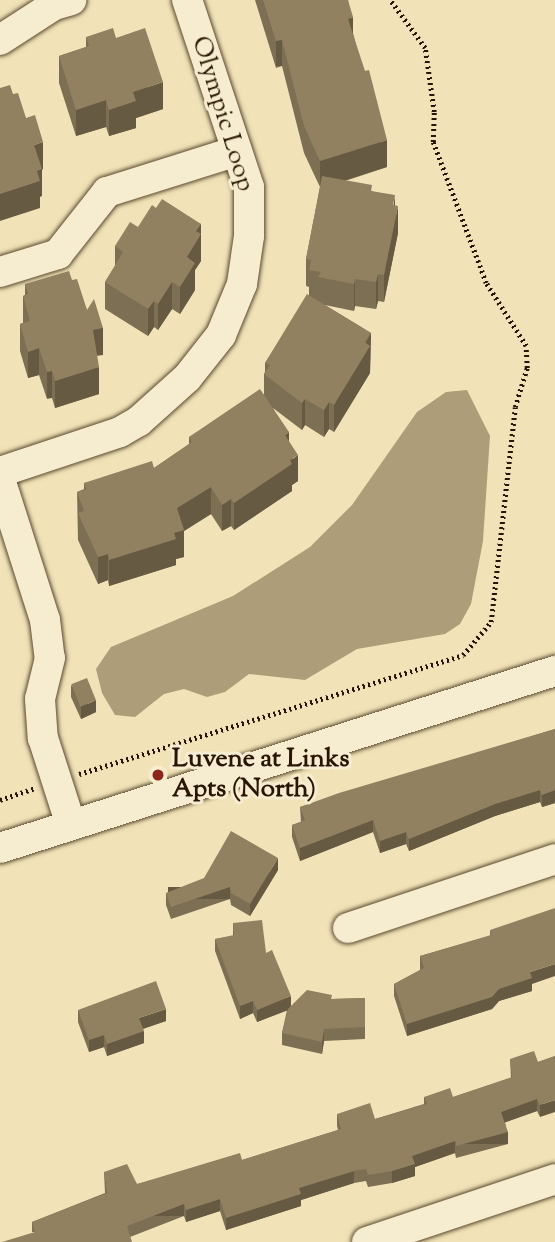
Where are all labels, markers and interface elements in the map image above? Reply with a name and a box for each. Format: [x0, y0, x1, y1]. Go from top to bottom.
street label: Olympic Loop [184, 33, 260, 195]
place label: Luvene at Links Apts (North) [172, 744, 349, 806]
marker: Luvene at Links Apts (North) [150, 767, 166, 783]

